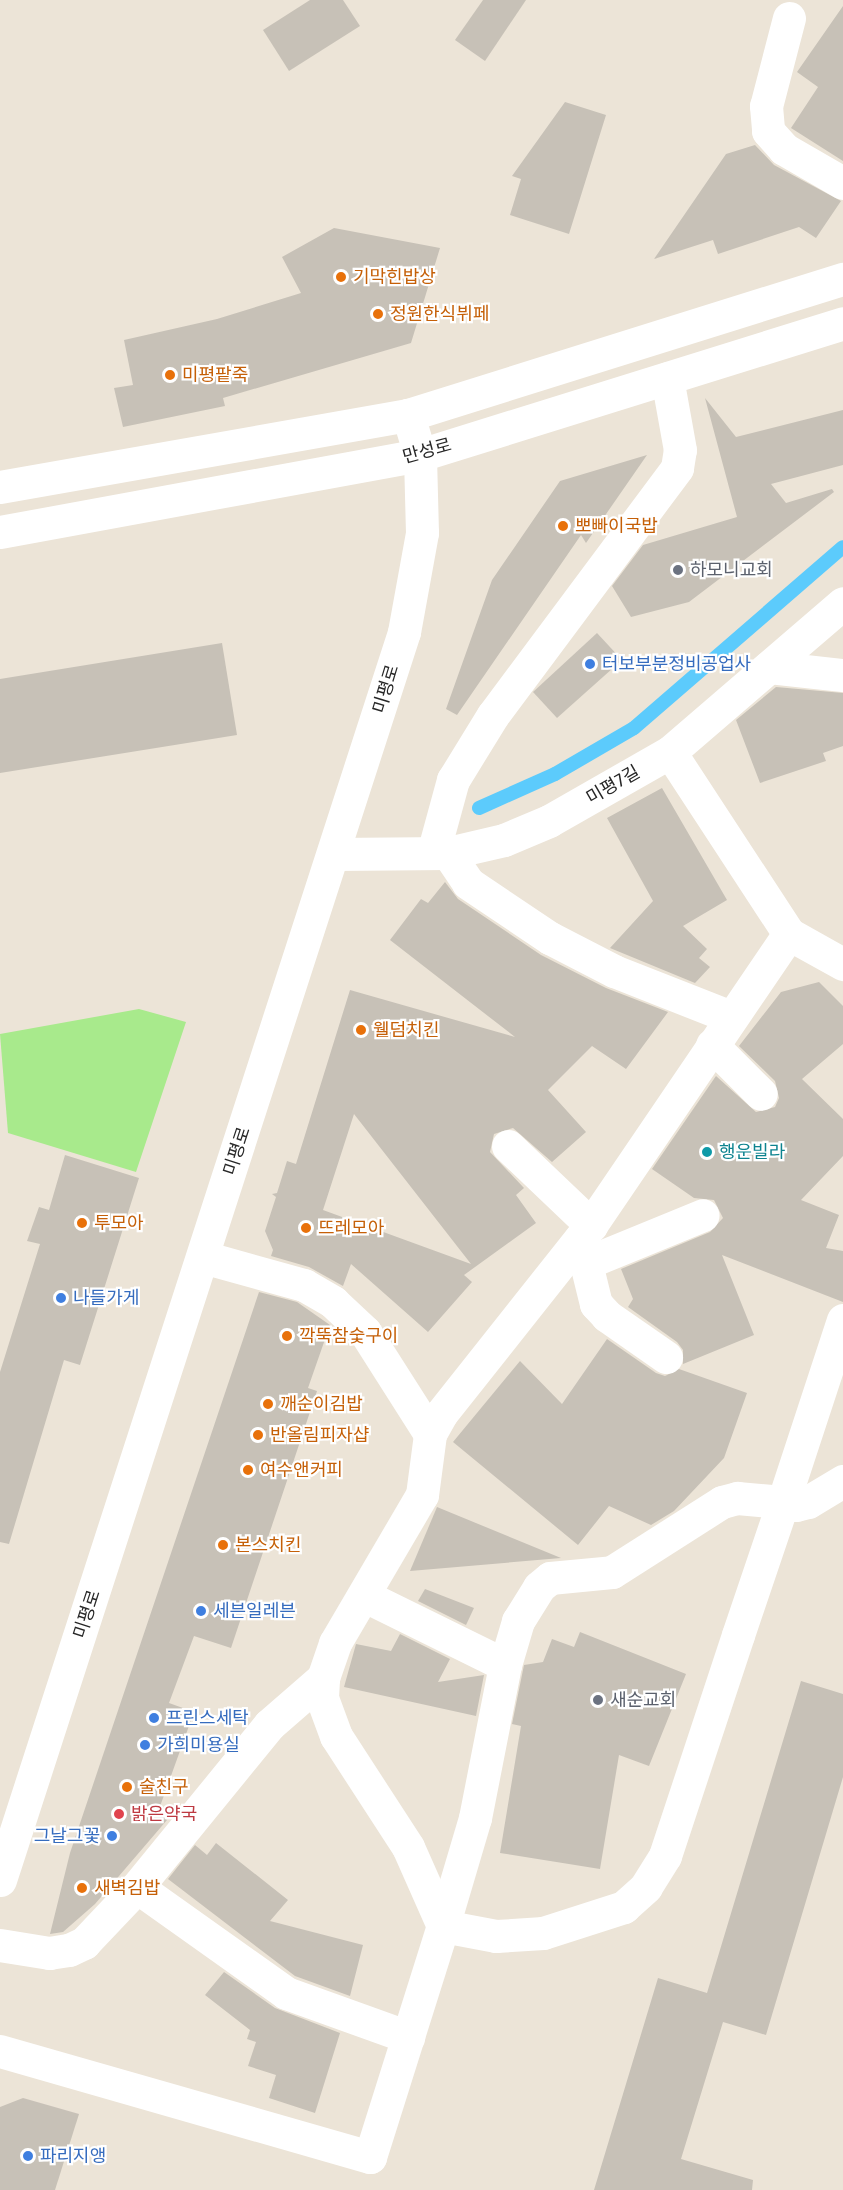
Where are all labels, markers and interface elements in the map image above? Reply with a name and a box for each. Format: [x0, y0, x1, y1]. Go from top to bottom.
place label: 기막힌밥상 [353, 266, 436, 288]
marker: 기막힌밥상 [334, 270, 348, 284]
place label: 정원한식뷔페 [390, 303, 489, 325]
marker: 정원한식뷔페 [371, 307, 385, 321]
place label: 미평팥죽 [182, 364, 248, 386]
marker: 미평팥죽 [163, 368, 177, 382]
street label: 만성로 [400, 434, 454, 468]
place label: 뽀빠이국밥 [575, 515, 658, 537]
marker: 뽀빠이국밥 [556, 519, 570, 533]
place label: 하모니교회 [690, 559, 773, 581]
marker: 하모니교회 [671, 563, 685, 577]
place label: 터보부분정비공업사 [602, 653, 751, 675]
marker: 터보부분정비공업사 [583, 657, 597, 671]
street label: 미평로 [368, 662, 404, 716]
street label: 미평7길 [582, 761, 644, 809]
place label: 웰덤치킨 [373, 1019, 439, 1041]
marker: 웰덤치킨 [354, 1023, 368, 1037]
street label: 미평로 [219, 1124, 255, 1178]
place label: 행운빌라 [719, 1141, 785, 1163]
marker: 행운빌라 [700, 1145, 714, 1159]
place label: 투모아 [94, 1212, 144, 1234]
marker: 투모아 [75, 1216, 89, 1230]
place label: 뜨레모아 [318, 1217, 384, 1239]
marker: 뜨레모아 [299, 1221, 313, 1235]
place label: 나들가게 [73, 1287, 139, 1309]
marker: 나들가게 [54, 1291, 68, 1305]
place label: 깍뚝참숯구이 [299, 1325, 398, 1347]
marker: 깍뚝참숯구이 [280, 1329, 294, 1343]
place label: 깨순이김밥 [280, 1393, 363, 1415]
marker: 깨순이김밥 [261, 1397, 275, 1411]
place label: 반올림피자샵 [270, 1424, 369, 1446]
marker: 반올림피자샵 [251, 1428, 265, 1442]
place label: 여수앤커피 [260, 1459, 343, 1481]
marker: 여수앤커피 [241, 1463, 255, 1477]
place label: 본스치킨 [235, 1534, 301, 1556]
marker: 본스치킨 [216, 1538, 230, 1552]
street label: 미평로 [69, 1587, 105, 1641]
place label: 세븐일레븐 [213, 1600, 296, 1622]
marker: 세븐일레븐 [194, 1604, 208, 1618]
place label: 새순교회 [610, 1689, 676, 1711]
marker: 새순교회 [591, 1693, 605, 1707]
place label: 프린스세탁 [166, 1707, 249, 1729]
marker: 프린스세탁 [147, 1711, 161, 1725]
place label: 가희미용실 [157, 1734, 240, 1756]
marker: 가희미용실 [138, 1738, 152, 1752]
place label: 술친구 [139, 1776, 189, 1798]
marker: 술친구 [120, 1780, 134, 1794]
place label: 밝은약국 [131, 1803, 197, 1825]
marker: 밝은약국 [112, 1807, 126, 1821]
place label: 그날그꽃 [34, 1825, 100, 1847]
marker: 그날그꽃 [105, 1829, 119, 1843]
place label: 새벽김밥 [94, 1877, 160, 1899]
marker: 새벽김밥 [75, 1881, 89, 1895]
place label: 파리지앵 [40, 2145, 106, 2167]
marker: 파리지앵 [21, 2149, 35, 2163]

